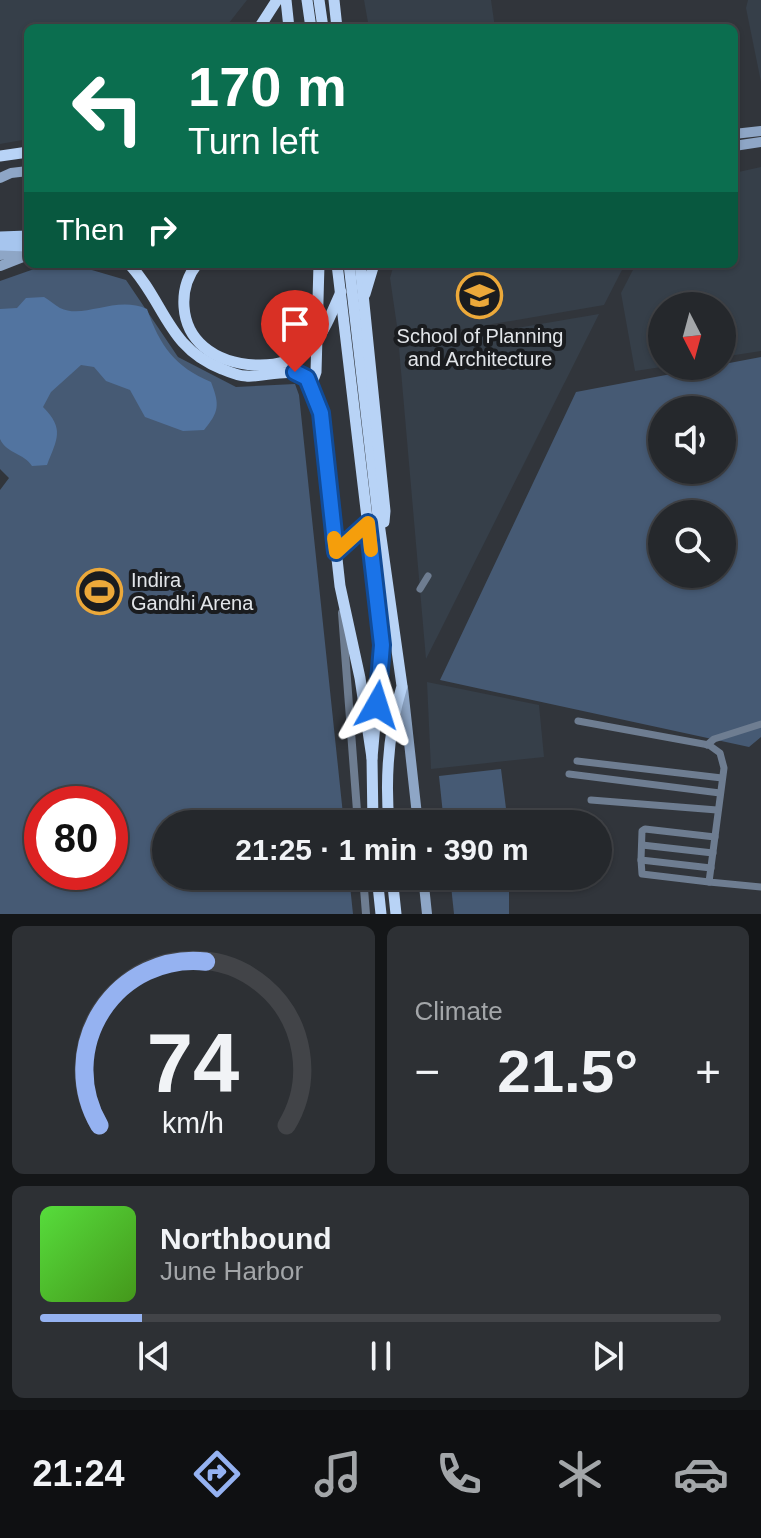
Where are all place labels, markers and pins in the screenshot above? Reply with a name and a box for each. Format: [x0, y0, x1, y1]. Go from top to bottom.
school or university icon: School of Planning and Architecture [456, 272, 504, 320]
pin [261, 290, 329, 372]
place label: School of Planning and Architecture [397, 325, 563, 370]
sports icon: Indira Gandhi Arena [76, 567, 124, 615]
place label: Indira Gandhi Arena [131, 569, 254, 614]

